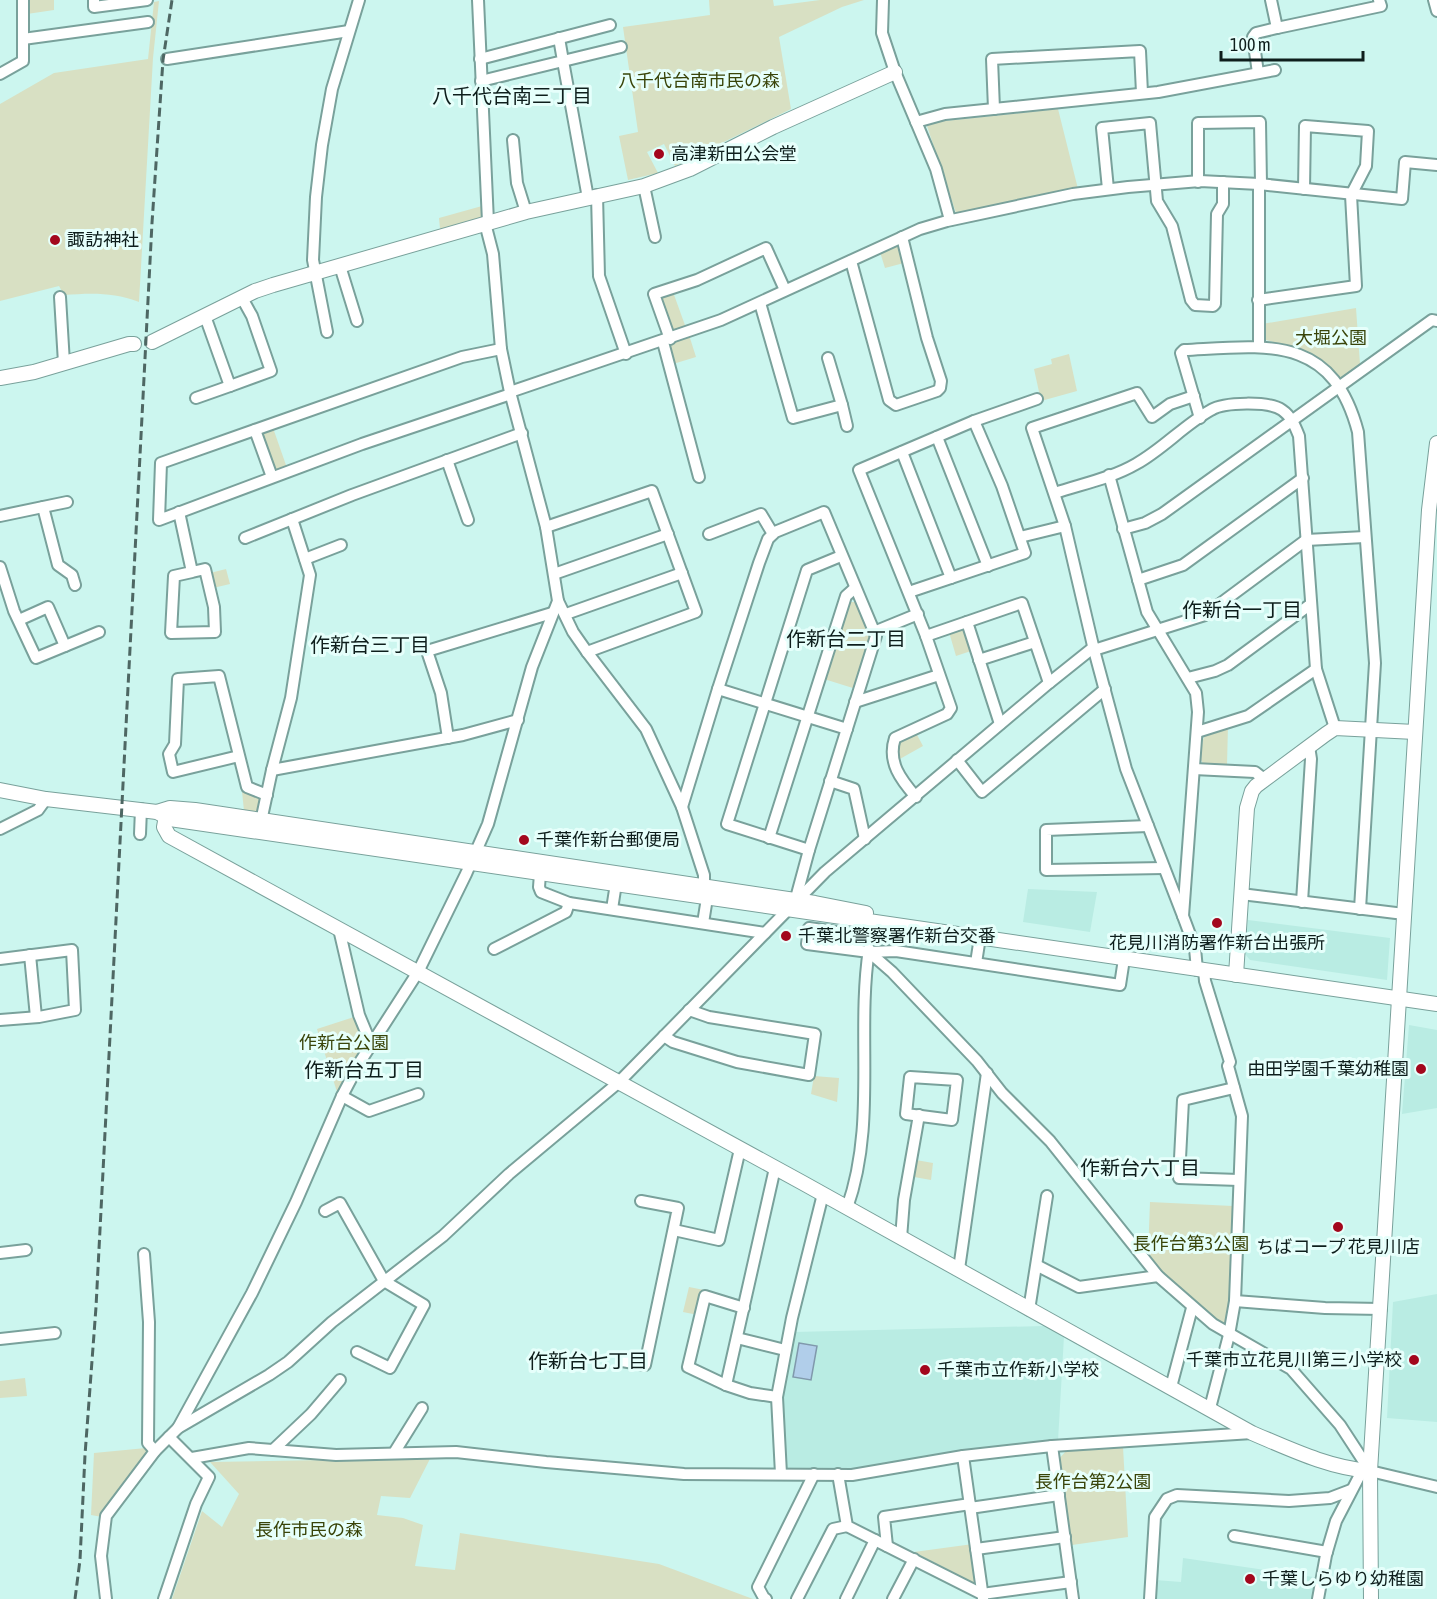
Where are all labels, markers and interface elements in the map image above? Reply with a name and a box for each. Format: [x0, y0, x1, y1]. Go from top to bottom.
scale bar [1221, 24, 1364, 62]
text: 100 m [1230, 34, 1271, 55]
park label: 八千代台南市民の森 [618, 70, 780, 91]
district label: 八千代台南三丁目 [432, 84, 592, 107]
place label: 高津新田公会堂 [671, 143, 797, 164]
marker: 高津新田公会堂 [652, 147, 666, 161]
place label: 諏訪神社 [67, 229, 139, 250]
marker: 諏訪神社 [48, 233, 62, 247]
park label: 大堀公園 [1295, 327, 1367, 348]
district label: 作新台一丁目 [1182, 598, 1302, 621]
district label: 作新台二丁目 [786, 627, 906, 650]
district label: 作新台三丁目 [310, 633, 430, 656]
place label: 千葉作新台郵便局 [536, 829, 680, 850]
marker: 千葉作新台郵便局 [517, 833, 531, 847]
marker: 花見川消防署作新台出張所 [1210, 916, 1224, 930]
place label: 千葉北警察署作新台交番 [798, 925, 996, 946]
marker: 千葉北警察署作新台交番 [779, 929, 793, 943]
place label: 花見川消防署作新台出張所 [1109, 932, 1325, 953]
park label: 作新台公園 [299, 1032, 389, 1053]
district label: 作新台五丁目 [304, 1058, 424, 1081]
place label: 由田学園千葉幼稚園 [1247, 1058, 1409, 1079]
marker: 由田学園千葉幼稚園 [1414, 1062, 1428, 1076]
district label: 作新台六丁目 [1080, 1156, 1200, 1179]
marker: ちばコープ 花見川店 [1331, 1220, 1345, 1234]
park label: 長作台第3公園 [1133, 1233, 1249, 1254]
place label: ちばコープ 花見川店 [1256, 1236, 1420, 1257]
district label: 作新台七丁目 [528, 1349, 648, 1372]
place label: 千葉市立花見川第三小学校 [1186, 1349, 1402, 1370]
marker: 千葉市立花見川第三小学校 [1407, 1353, 1421, 1367]
place label: 千葉市立作新小学校 [937, 1359, 1099, 1380]
marker: 千葉市立作新小学校 [918, 1363, 932, 1377]
park label: 長作台第2公園 [1035, 1471, 1151, 1492]
park label: 長作市民の森 [255, 1519, 363, 1540]
place label: 千葉しらゆり幼稚園 [1262, 1568, 1424, 1589]
marker: 千葉しらゆり幼稚園 [1243, 1572, 1257, 1586]

